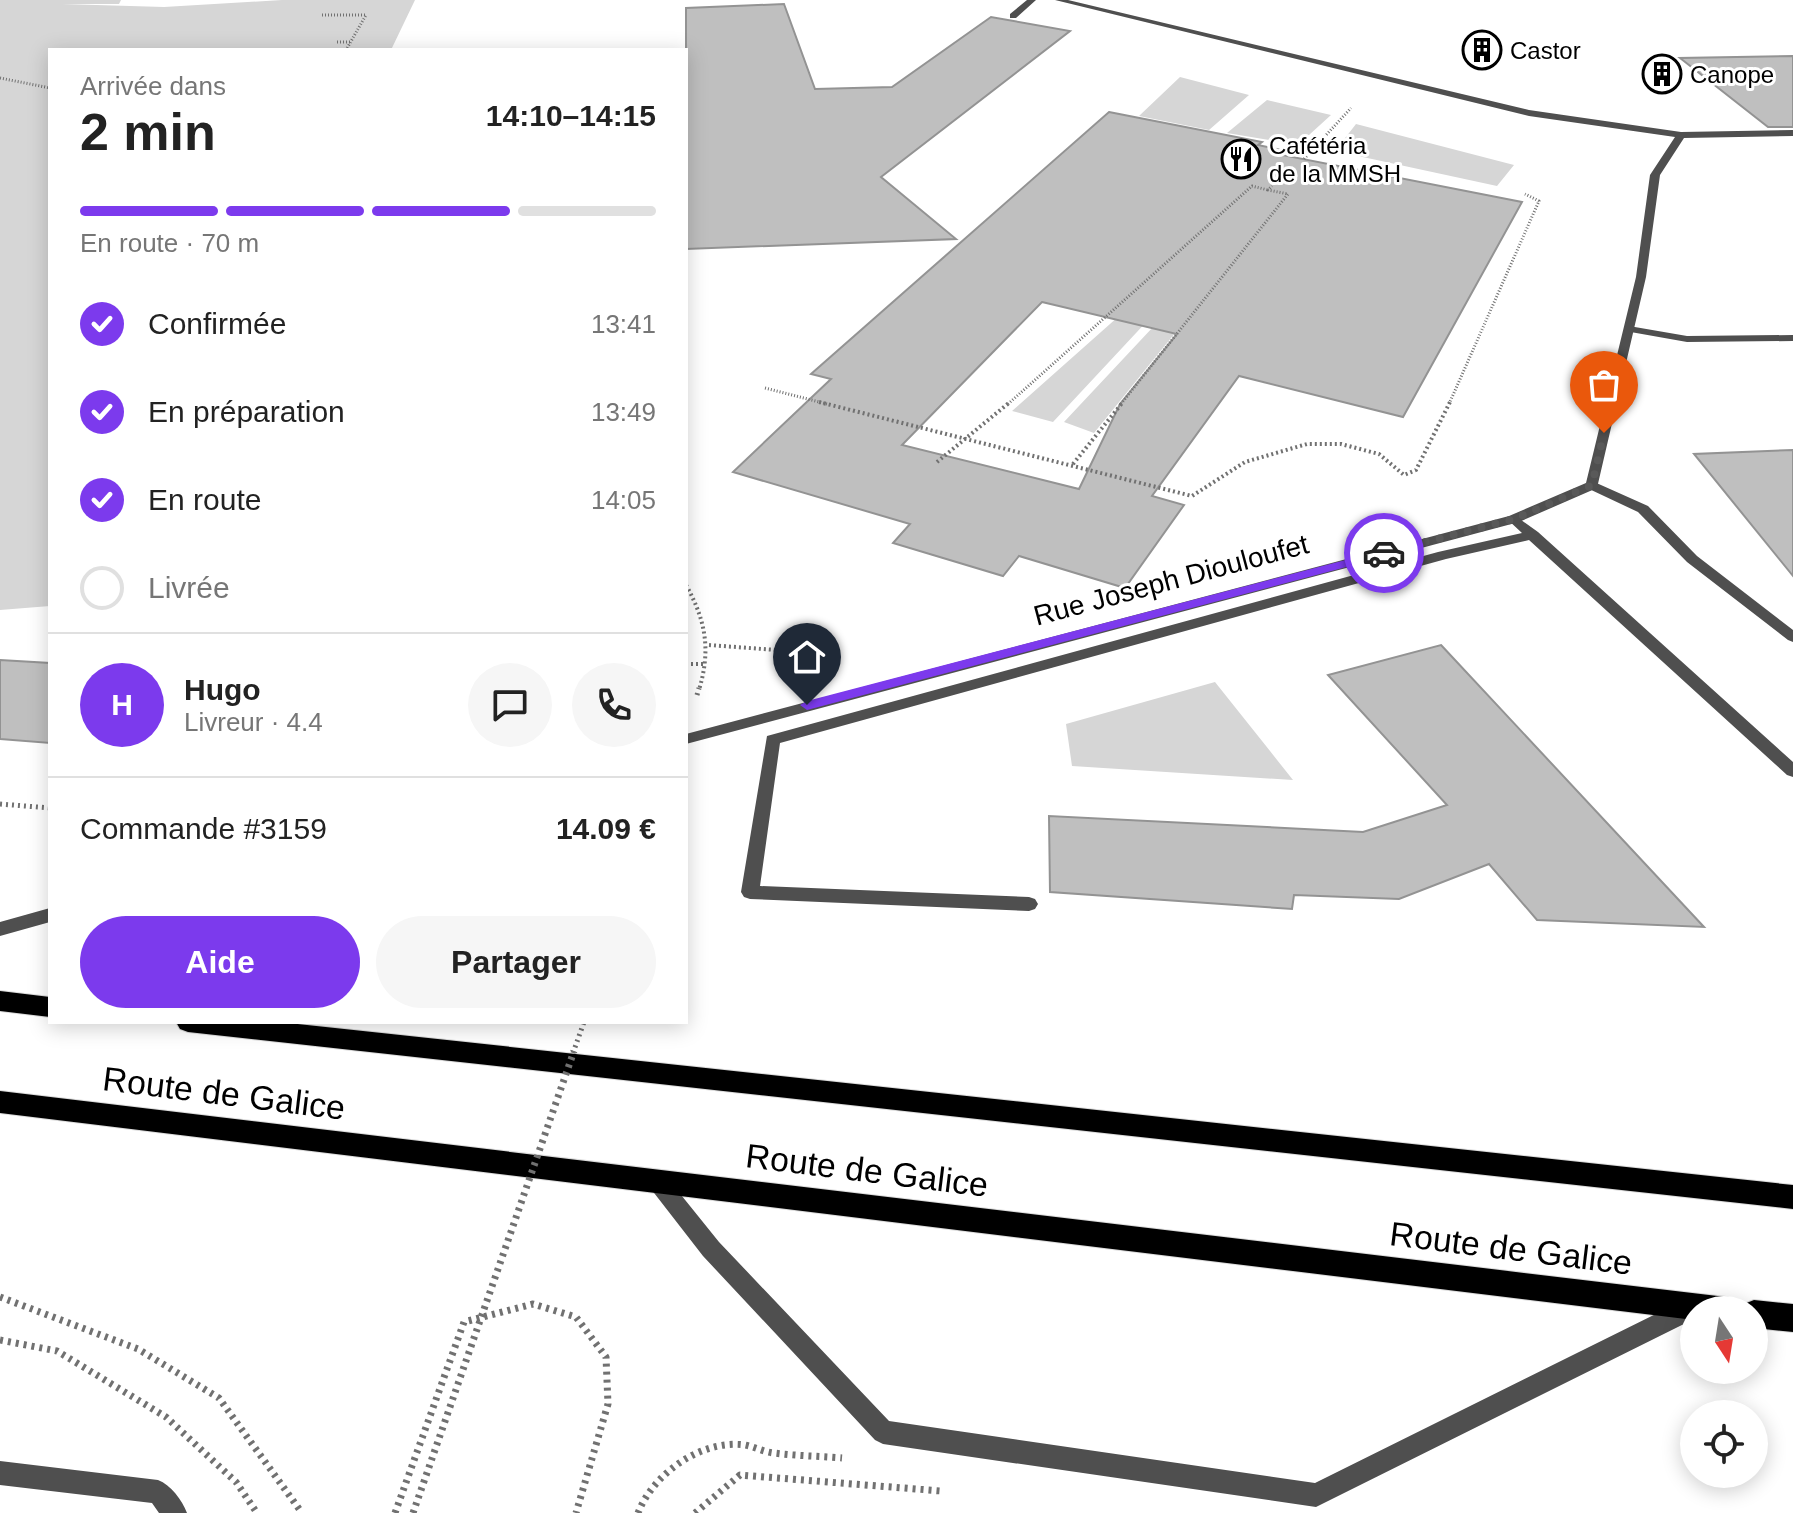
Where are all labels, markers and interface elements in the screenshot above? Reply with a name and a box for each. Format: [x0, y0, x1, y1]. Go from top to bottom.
building icon: Castor [1461, 29, 1503, 71]
place label: Castor [1510, 37, 1581, 64]
building icon: Canope [1641, 53, 1683, 95]
place label: Canope [1690, 61, 1774, 88]
text: Arrivée dans [80, 71, 226, 101]
text: 14:10–14:15 [486, 99, 656, 132]
text: 2 min [80, 103, 216, 161]
place label: Cafétéria de la MMSH [1269, 132, 1401, 187]
restaurant icon: Cafétéria de la MMSH [1220, 138, 1262, 180]
text: En route · 70 m [80, 228, 259, 258]
icon: check [80, 302, 124, 346]
text: Confirmée [148, 307, 286, 340]
text: 13:41 [591, 309, 656, 339]
pin [1570, 351, 1638, 433]
icon: bag [1582, 363, 1626, 407]
icon: check [80, 390, 124, 434]
text: En préparation [148, 395, 345, 428]
text: 13:49 [591, 397, 656, 427]
icon: check [80, 478, 124, 522]
text: En route [148, 483, 261, 516]
text: 14:05 [591, 485, 656, 515]
courier [1344, 513, 1424, 593]
street label: Rue Joseph Diouloufet [1030, 528, 1312, 632]
icon: car [1362, 531, 1406, 575]
text: Livrée [148, 571, 230, 604]
pin [773, 623, 841, 705]
icon: home [785, 635, 829, 679]
button: chat [468, 663, 552, 747]
button: phone [572, 663, 656, 747]
text: Hugo [184, 673, 261, 706]
text: H [111, 688, 133, 721]
text: Livreur · 4.4 [184, 707, 323, 737]
text: Commande #3159 [80, 812, 327, 845]
text: 14.09 € [556, 812, 656, 845]
button: Aide [80, 916, 360, 1008]
button: Partager [376, 916, 656, 1008]
street label: Route de Galice [101, 1059, 347, 1127]
street label: Route de Galice [744, 1136, 990, 1204]
street label: Route de Galice [1388, 1214, 1634, 1282]
north arrow [1680, 1296, 1768, 1384]
map controls [1680, 1296, 1768, 1488]
button: locate [1680, 1400, 1768, 1488]

